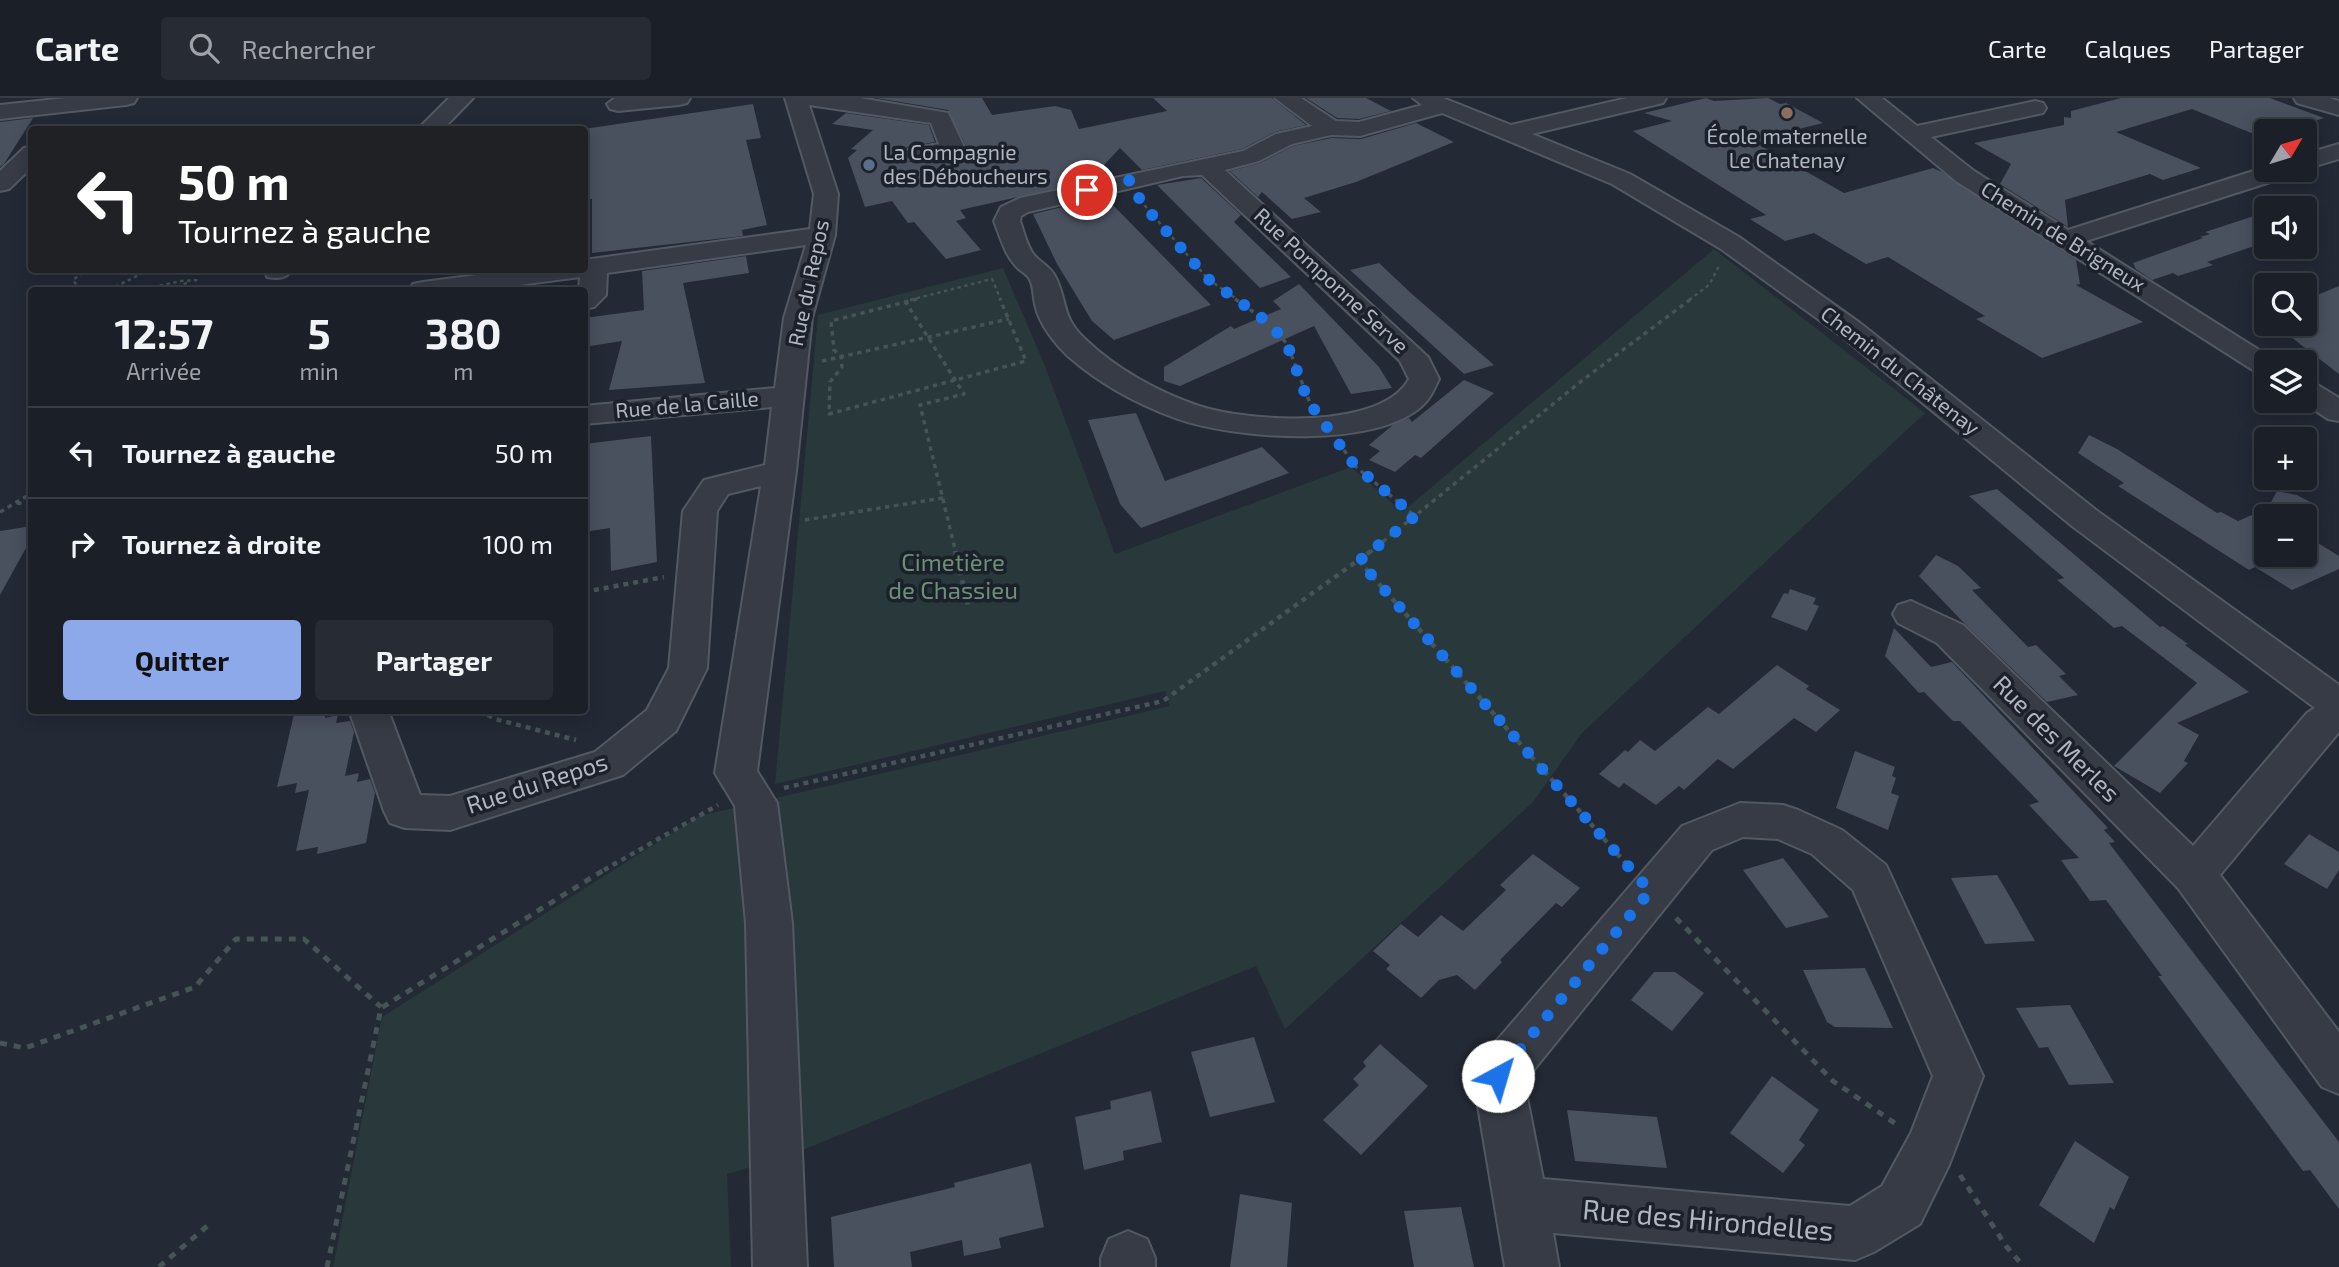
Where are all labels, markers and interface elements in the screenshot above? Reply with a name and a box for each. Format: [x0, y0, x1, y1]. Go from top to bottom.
search box [161, 17, 651, 80]
text: Carte [35, 28, 119, 68]
icon: search [185, 29, 223, 67]
text: Rechercher [241, 33, 375, 64]
text: Carte [1988, 34, 2047, 63]
text: Calques [2085, 34, 2171, 63]
text: Partager [2209, 34, 2304, 63]
marker: École maternelle Le Chatenay [1779, 105, 1795, 121]
north arrow [2254, 119, 2317, 182]
map controls [2254, 119, 2317, 567]
place label: École maternelle Le Chatenay [1707, 123, 1867, 172]
place label: La Compagnie des Déboucheurs [883, 139, 1048, 188]
text: 50 m [178, 151, 290, 210]
icon: left [63, 154, 154, 245]
marker: La Compagnie des Déboucheurs [861, 157, 877, 173]
pin [1057, 160, 1117, 220]
icon: arrive [1068, 171, 1106, 209]
street label: Chemin de Brigneux [1977, 175, 2150, 296]
button: sound [2254, 196, 2317, 259]
street label: Rue Pomponne Serve [1250, 202, 1414, 358]
text: Tournez à gauche [178, 211, 431, 249]
street label: Rue du Repos [782, 217, 833, 348]
button: search [2254, 273, 2317, 336]
street label: Chemin du Châtenay [1817, 300, 1985, 440]
text: 12:57 [114, 307, 213, 357]
text: 5 [308, 307, 331, 357]
text: 380 [425, 307, 502, 357]
button: layers [2254, 350, 2317, 413]
text: Arrivée [126, 357, 201, 385]
text: min [299, 357, 339, 385]
text: m [453, 357, 473, 385]
street label: Rue de la Caille [614, 385, 760, 422]
button: + [2254, 427, 2317, 490]
icon: left [63, 434, 101, 472]
text: Tournez à gauche [122, 437, 336, 468]
text: 50 m [495, 437, 553, 468]
button: − [2254, 504, 2317, 567]
icon: right [63, 525, 101, 563]
text: Tournez à droite [122, 528, 321, 559]
text: 100 m [483, 528, 553, 559]
park label: Cimetière de Chassieu [888, 547, 1018, 604]
button: Quitter [63, 620, 301, 700]
button: Partager [315, 620, 553, 700]
street label: Rue des Merles [1988, 669, 2126, 807]
street label: Rue du Repos [462, 746, 611, 819]
position arrow [1461, 1039, 1535, 1113]
street label: Rue des Hirondelles [1581, 1191, 1835, 1247]

